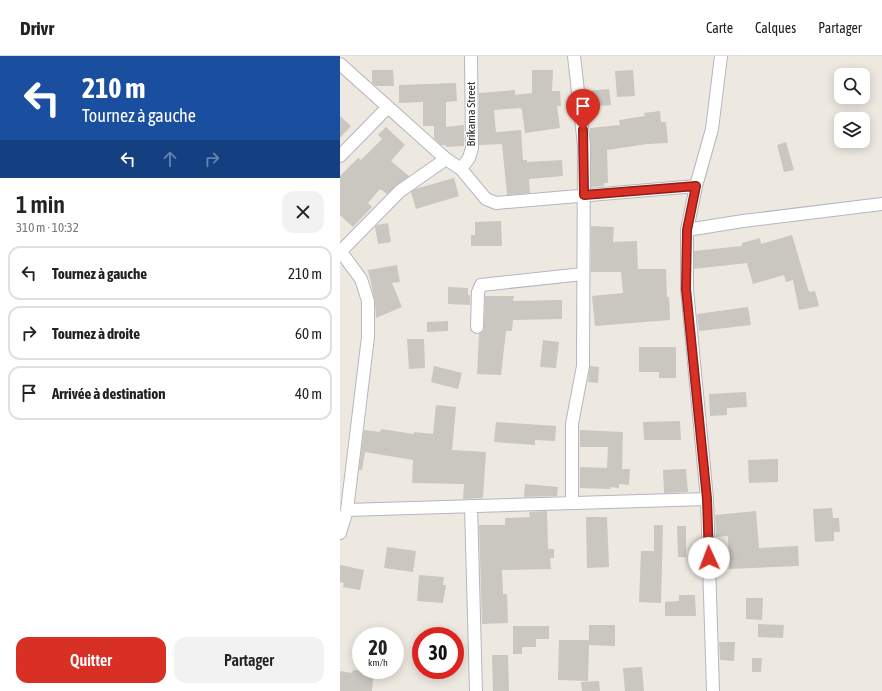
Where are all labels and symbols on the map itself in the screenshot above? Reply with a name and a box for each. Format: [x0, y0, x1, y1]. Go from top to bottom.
street label: Brikama Street [464, 81, 478, 147]
pin [566, 89, 600, 130]
position arrow [688, 537, 730, 579]
speed limit sign: 30 [412, 627, 464, 679]

